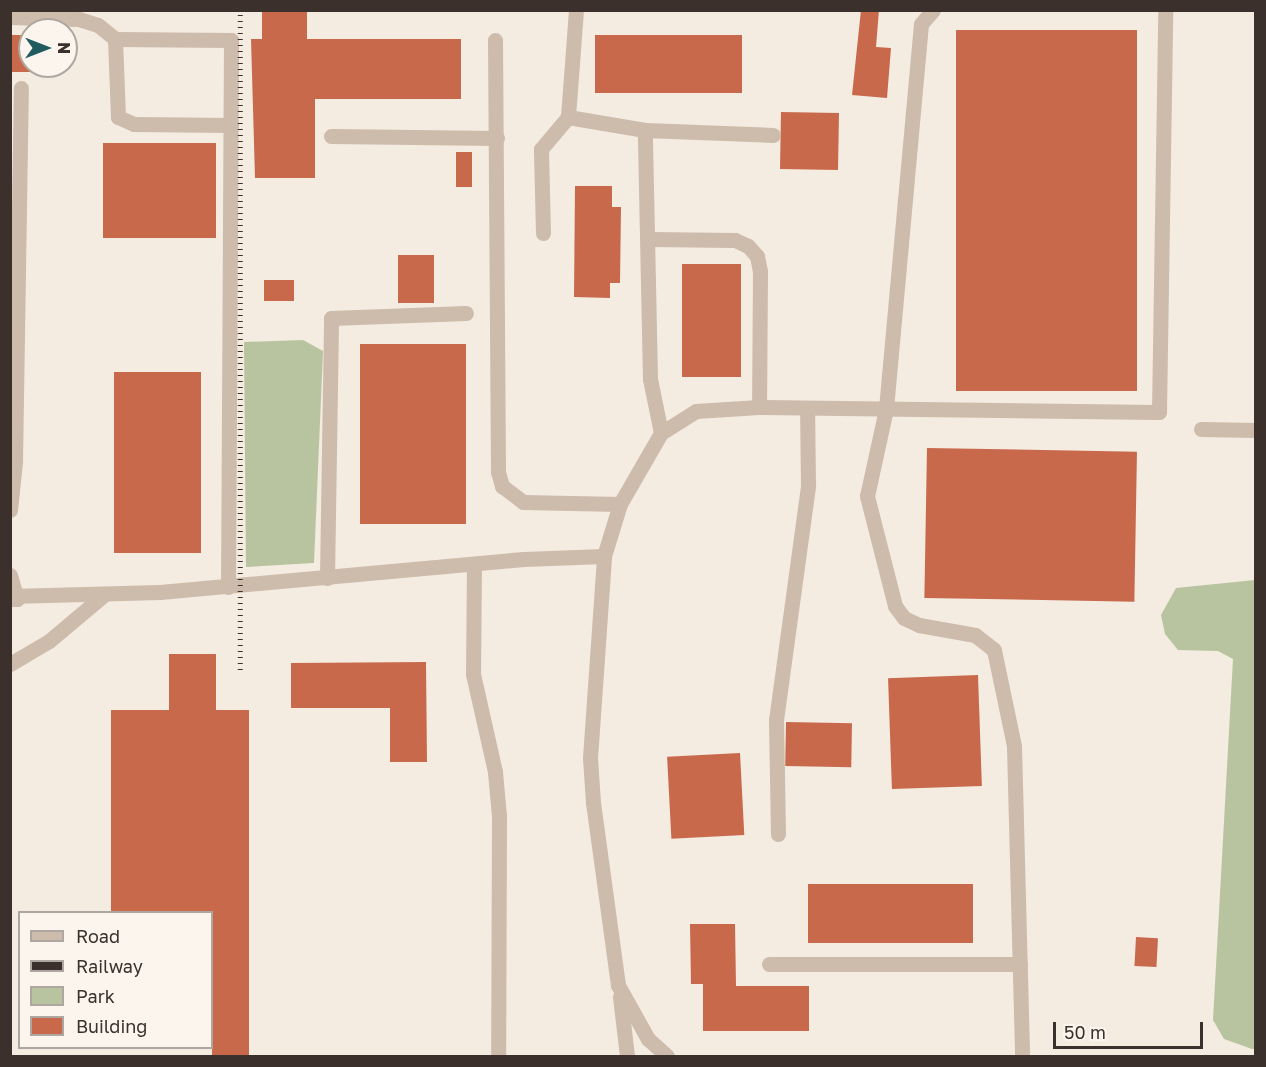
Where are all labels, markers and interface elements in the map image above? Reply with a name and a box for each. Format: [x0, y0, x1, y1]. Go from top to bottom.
north arrow [18, 18, 78, 78]
text: N [54, 42, 74, 54]
legend [18, 911, 213, 1049]
text: Road [76, 925, 120, 947]
text: Railway [76, 955, 143, 977]
text: Park [76, 985, 115, 1007]
scale bar [1056, 1010, 1206, 1048]
text: Building [76, 1015, 147, 1037]
text: 50 m [1064, 1021, 1106, 1043]

